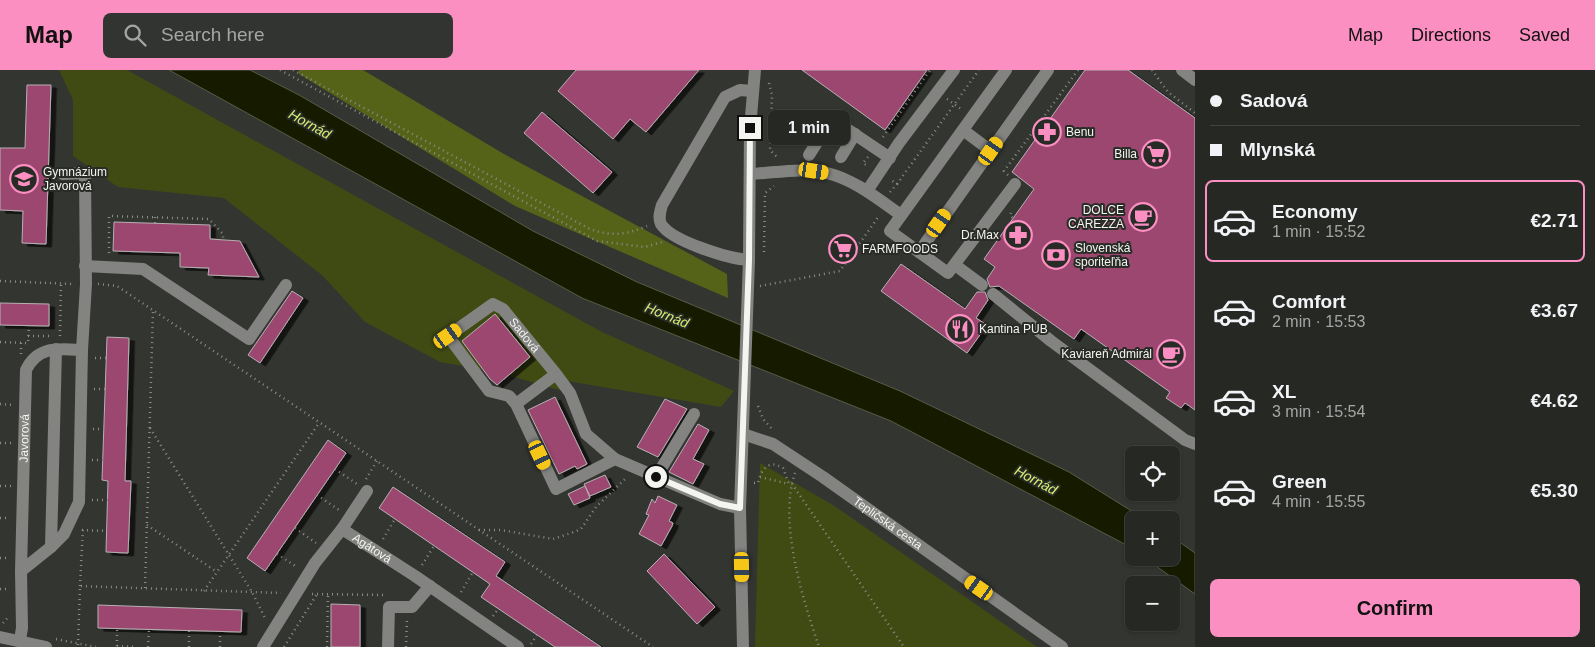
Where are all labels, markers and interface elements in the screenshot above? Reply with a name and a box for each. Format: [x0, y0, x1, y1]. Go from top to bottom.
search box [103, 13, 453, 58]
text: Map [25, 21, 73, 48]
icon: search [121, 21, 149, 49]
text: Search here [161, 24, 265, 45]
text: Map [1348, 25, 1383, 45]
text: Directions [1411, 25, 1491, 45]
text: Saved [1519, 25, 1570, 45]
text: Sadová [1240, 90, 1308, 111]
water label: Hornád [286, 106, 335, 143]
callout: 1 min [768, 110, 850, 146]
route end [739, 117, 761, 139]
pharmacy icon: Benu [1032, 117, 1062, 147]
text: 1 min [788, 119, 830, 136]
place label: Benu [1066, 125, 1094, 139]
car [976, 134, 1005, 168]
supermarket icon: Billa [1141, 139, 1171, 169]
text: Mlynská [1240, 139, 1315, 160]
place label: Billa [1114, 147, 1137, 161]
car [798, 161, 829, 181]
school or university icon: Gymnázium Javorová [9, 164, 39, 194]
place label: Gymnázium Javorová [43, 165, 107, 193]
icon: car [1212, 199, 1257, 244]
text: Economy [1272, 201, 1358, 222]
cafe icon: DOLCE CAREZZA [1128, 202, 1158, 232]
place label: DOLCE CAREZZA [1068, 203, 1124, 231]
car [924, 206, 953, 240]
text: €2.71 [1530, 210, 1578, 231]
pharmacy icon: Dr.Max [1003, 220, 1033, 250]
text: 1 min · 15:52 [1272, 223, 1365, 240]
place label: Dr.Max [961, 228, 999, 242]
supermarket icon: FARMFOODS [828, 234, 858, 264]
bank icon: Slovenská sporiteľňa [1041, 240, 1071, 270]
place label: Slovenská sporiteľňa [1075, 241, 1131, 269]
place label: FARMFOODS [862, 242, 938, 256]
icon: car [1212, 289, 1257, 334]
text: Comfort [1272, 291, 1346, 312]
water label: Hornád [643, 299, 692, 331]
text: €3.67 [1530, 300, 1578, 321]
text: 2 min · 15:53 [1272, 313, 1365, 330]
restaurant icon: Kantina PUB [945, 314, 975, 344]
street label: Sadová [506, 315, 543, 356]
car [431, 321, 464, 351]
place label: Kantina PUB [979, 322, 1048, 336]
cafe icon: Kaviareň Admirál [1156, 339, 1186, 369]
place label: Kaviareň Admirál [1061, 347, 1152, 361]
icon: car [1212, 379, 1257, 424]
text: XL [1272, 381, 1296, 402]
text: €4.62 [1530, 390, 1578, 411]
text: 3 min · 15:54 [1272, 403, 1365, 420]
street label: Javorová [17, 413, 32, 463]
car [526, 438, 553, 472]
map controls [1125, 446, 1180, 631]
button: locate [1125, 446, 1180, 501]
water label: Hornád [1012, 462, 1061, 498]
route start [645, 466, 667, 488]
icon: car [1212, 469, 1257, 514]
text: Green [1272, 471, 1327, 492]
text: €5.30 [1530, 480, 1578, 501]
text: 4 min · 15:55 [1272, 493, 1365, 510]
street label: Tepličská cesta [851, 494, 925, 553]
button: + [1125, 511, 1180, 566]
street label: Agátová [350, 531, 395, 566]
car [734, 552, 749, 582]
car [962, 573, 995, 603]
button: − [1125, 576, 1180, 631]
button: Confirm [1210, 579, 1580, 637]

